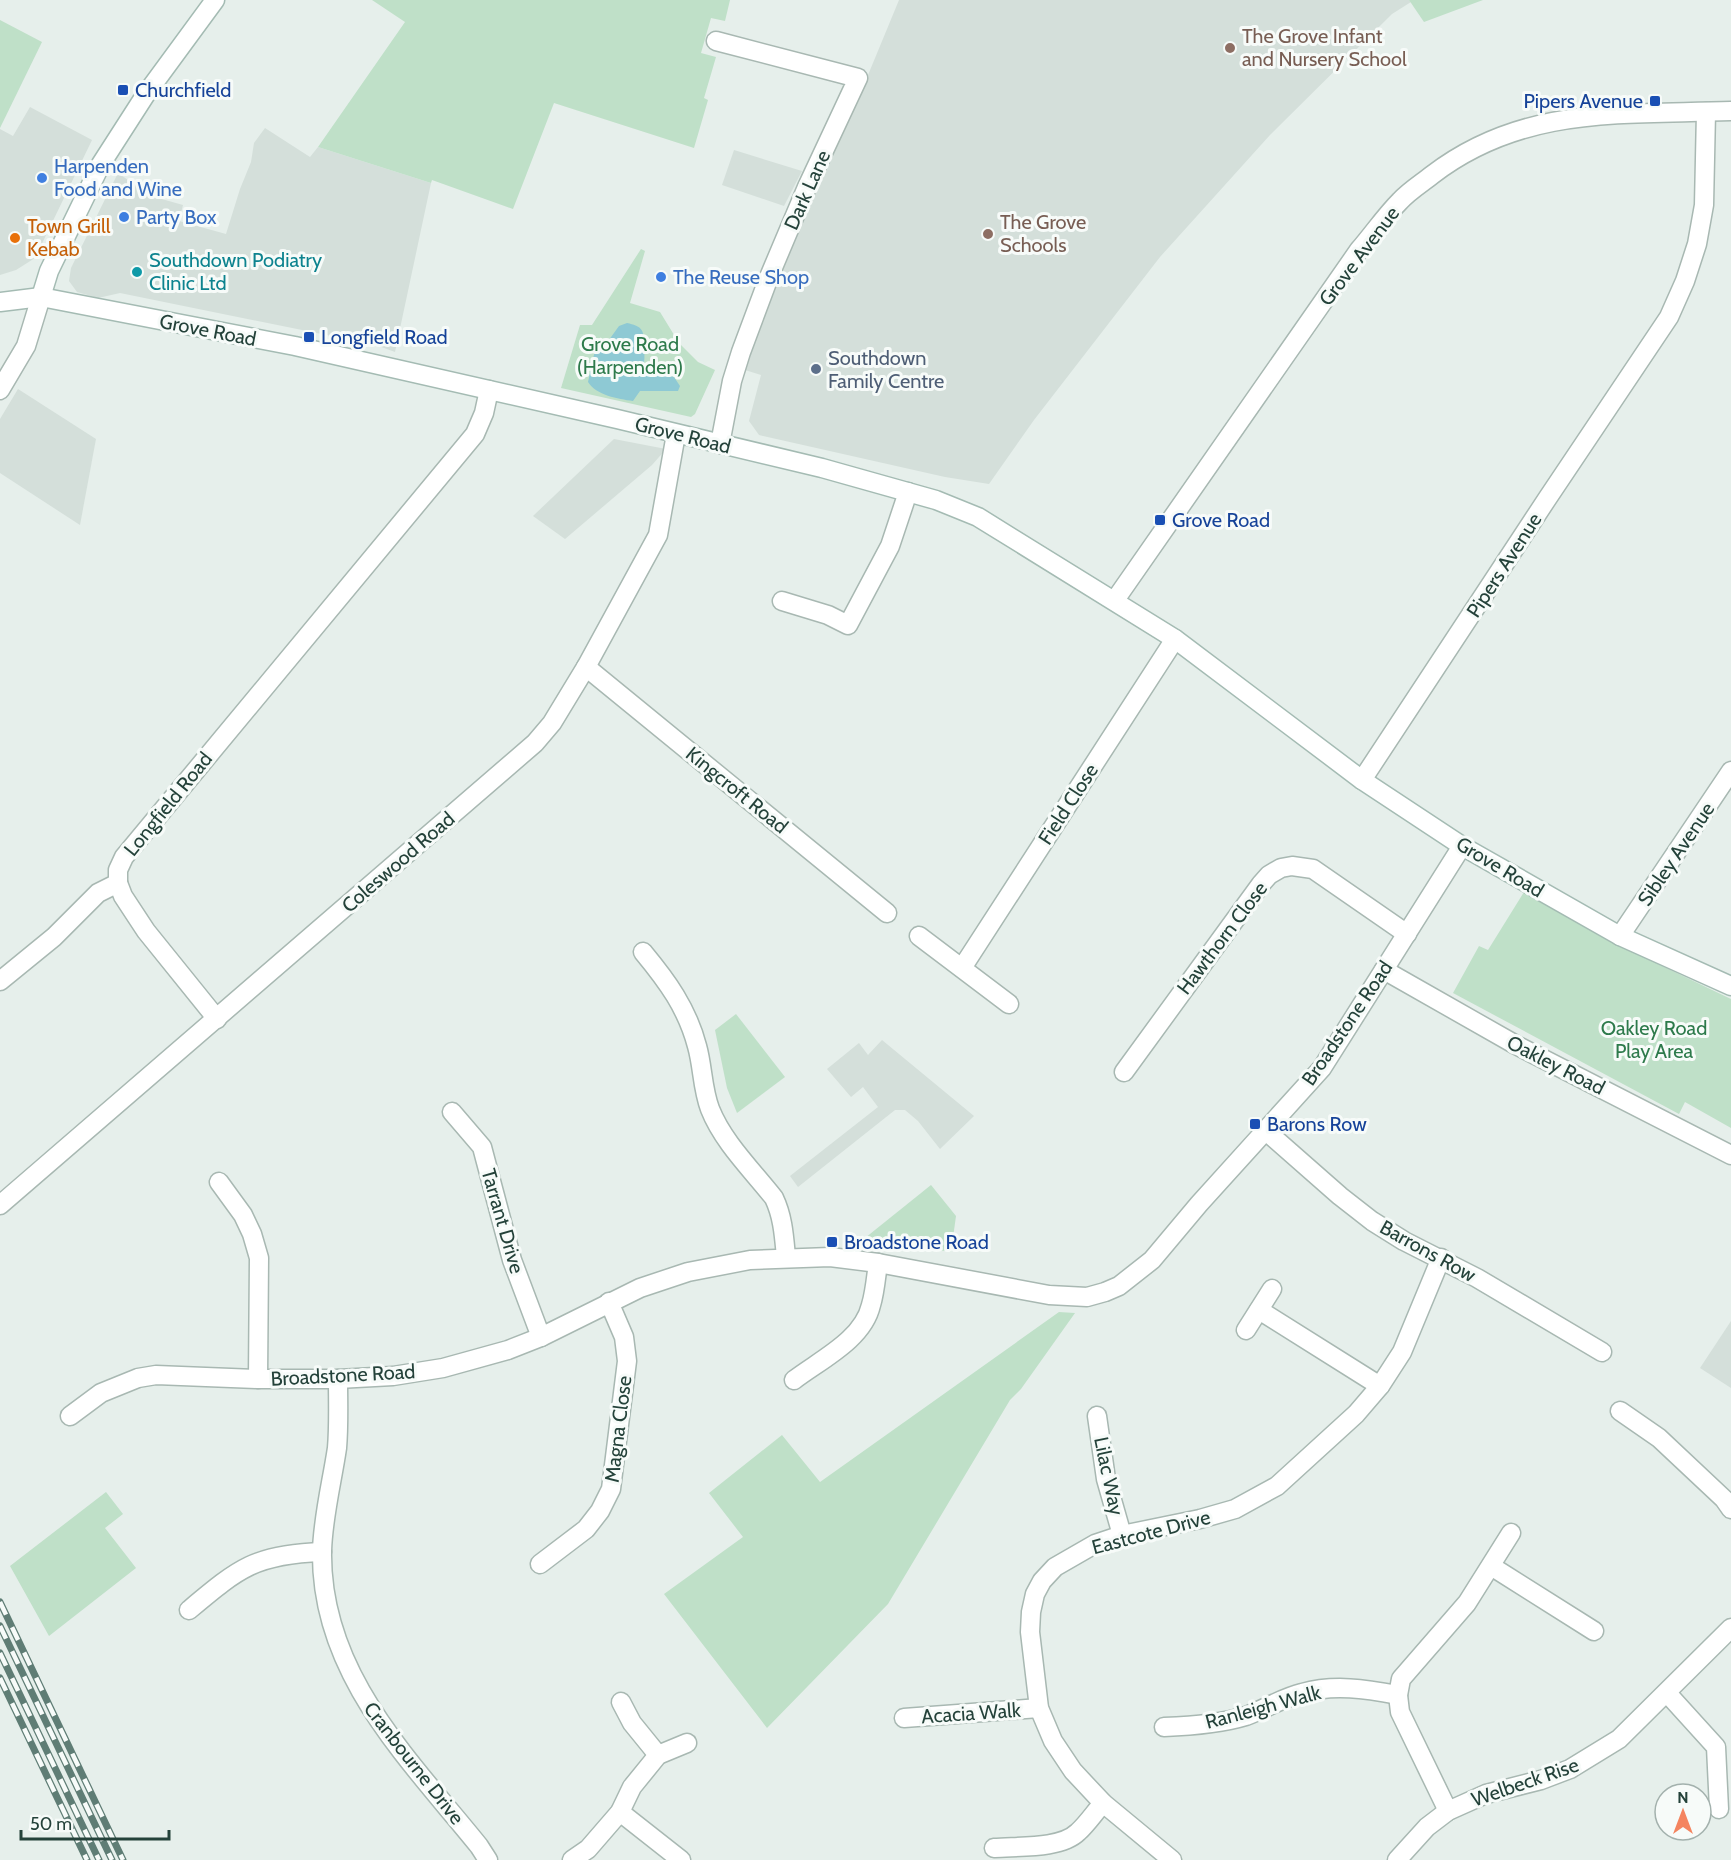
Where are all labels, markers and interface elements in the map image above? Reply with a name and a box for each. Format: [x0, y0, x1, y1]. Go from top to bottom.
place label: The Grove Infant and Nursery School [1242, 24, 1407, 71]
marker: The Grove Infant and Nursery School [1223, 41, 1237, 55]
place label: Churchfield [135, 78, 231, 102]
marker: Churchfield [116, 83, 130, 97]
place label: Pipers Avenue [1524, 89, 1643, 113]
marker: Pipers Avenue [1648, 94, 1662, 108]
street label: Dark Lane [779, 146, 835, 234]
place label: Harpenden Food and Wine [54, 154, 182, 201]
marker: Harpenden Food and Wine [35, 171, 49, 185]
street label: Grove Avenue [1314, 202, 1404, 310]
place label: Party Box [136, 205, 217, 229]
marker: Party Box [117, 210, 131, 224]
place label: The Grove Schools [1000, 210, 1086, 257]
place label: Town Grill Kebab [27, 214, 111, 261]
marker: The Grove Schools [981, 227, 995, 241]
marker: Town Grill Kebab [8, 231, 22, 245]
place label: Southdown Podiatry Clinic Ltd [149, 248, 322, 295]
marker: Southdown Podiatry Clinic Ltd [130, 265, 144, 279]
place label: The Reuse Shop [673, 265, 809, 289]
marker: The Reuse Shop [654, 270, 668, 284]
street label: Grove Road [158, 309, 258, 351]
place label: Longfield Road [321, 325, 448, 349]
marker: Longfield Road [302, 330, 316, 344]
park label: Grove Road (Harpenden) [577, 332, 683, 379]
place label: Southdown Family Centre [828, 346, 944, 393]
marker: Southdown Family Centre [809, 362, 823, 376]
street label: Grove Road [633, 412, 733, 458]
place label: Grove Road [1172, 508, 1270, 532]
street label: Pipers Avenue [1461, 508, 1547, 622]
marker: Grove Road [1153, 513, 1167, 527]
street label: Kingcroft Road [681, 742, 793, 838]
street label: Longfield Road [119, 747, 217, 861]
street label: Field Close [1033, 759, 1103, 849]
street label: Sibley Avenue [1633, 798, 1719, 910]
street label: Coleswood Road [337, 807, 459, 917]
street label: Grove Road [1452, 831, 1548, 903]
street label: Hawthorn Close [1172, 877, 1272, 999]
street label: Broadstone Road [1297, 956, 1397, 1090]
park label: Oakley Road Play Area [1601, 1016, 1707, 1063]
street label: Oakley Road [1503, 1030, 1609, 1100]
place label: Barons Row [1267, 1112, 1367, 1136]
marker: Barons Row [1248, 1117, 1262, 1131]
street label: Tarrant Drive [477, 1166, 529, 1276]
street label: Barrons Row [1376, 1215, 1481, 1287]
place label: Broadstone Road [844, 1230, 989, 1254]
marker: Broadstone Road [825, 1235, 839, 1249]
street label: Broadstone Road [270, 1359, 416, 1391]
street label: Magna Close [600, 1374, 636, 1484]
street label: Lilac Way [1089, 1435, 1129, 1517]
street label: Eastcote Drive [1089, 1505, 1213, 1559]
street label: Ranleigh Walk [1203, 1680, 1323, 1734]
street label: Cranbourne Drive [359, 1697, 469, 1829]
street label: Acacia Walk [920, 1698, 1022, 1728]
street label: Welbeck Rise [1468, 1752, 1582, 1812]
north arrow [1653, 1782, 1713, 1842]
text: N [1677, 1788, 1689, 1807]
scale bar [21, 1803, 170, 1841]
text: 50 m [30, 1813, 72, 1835]

